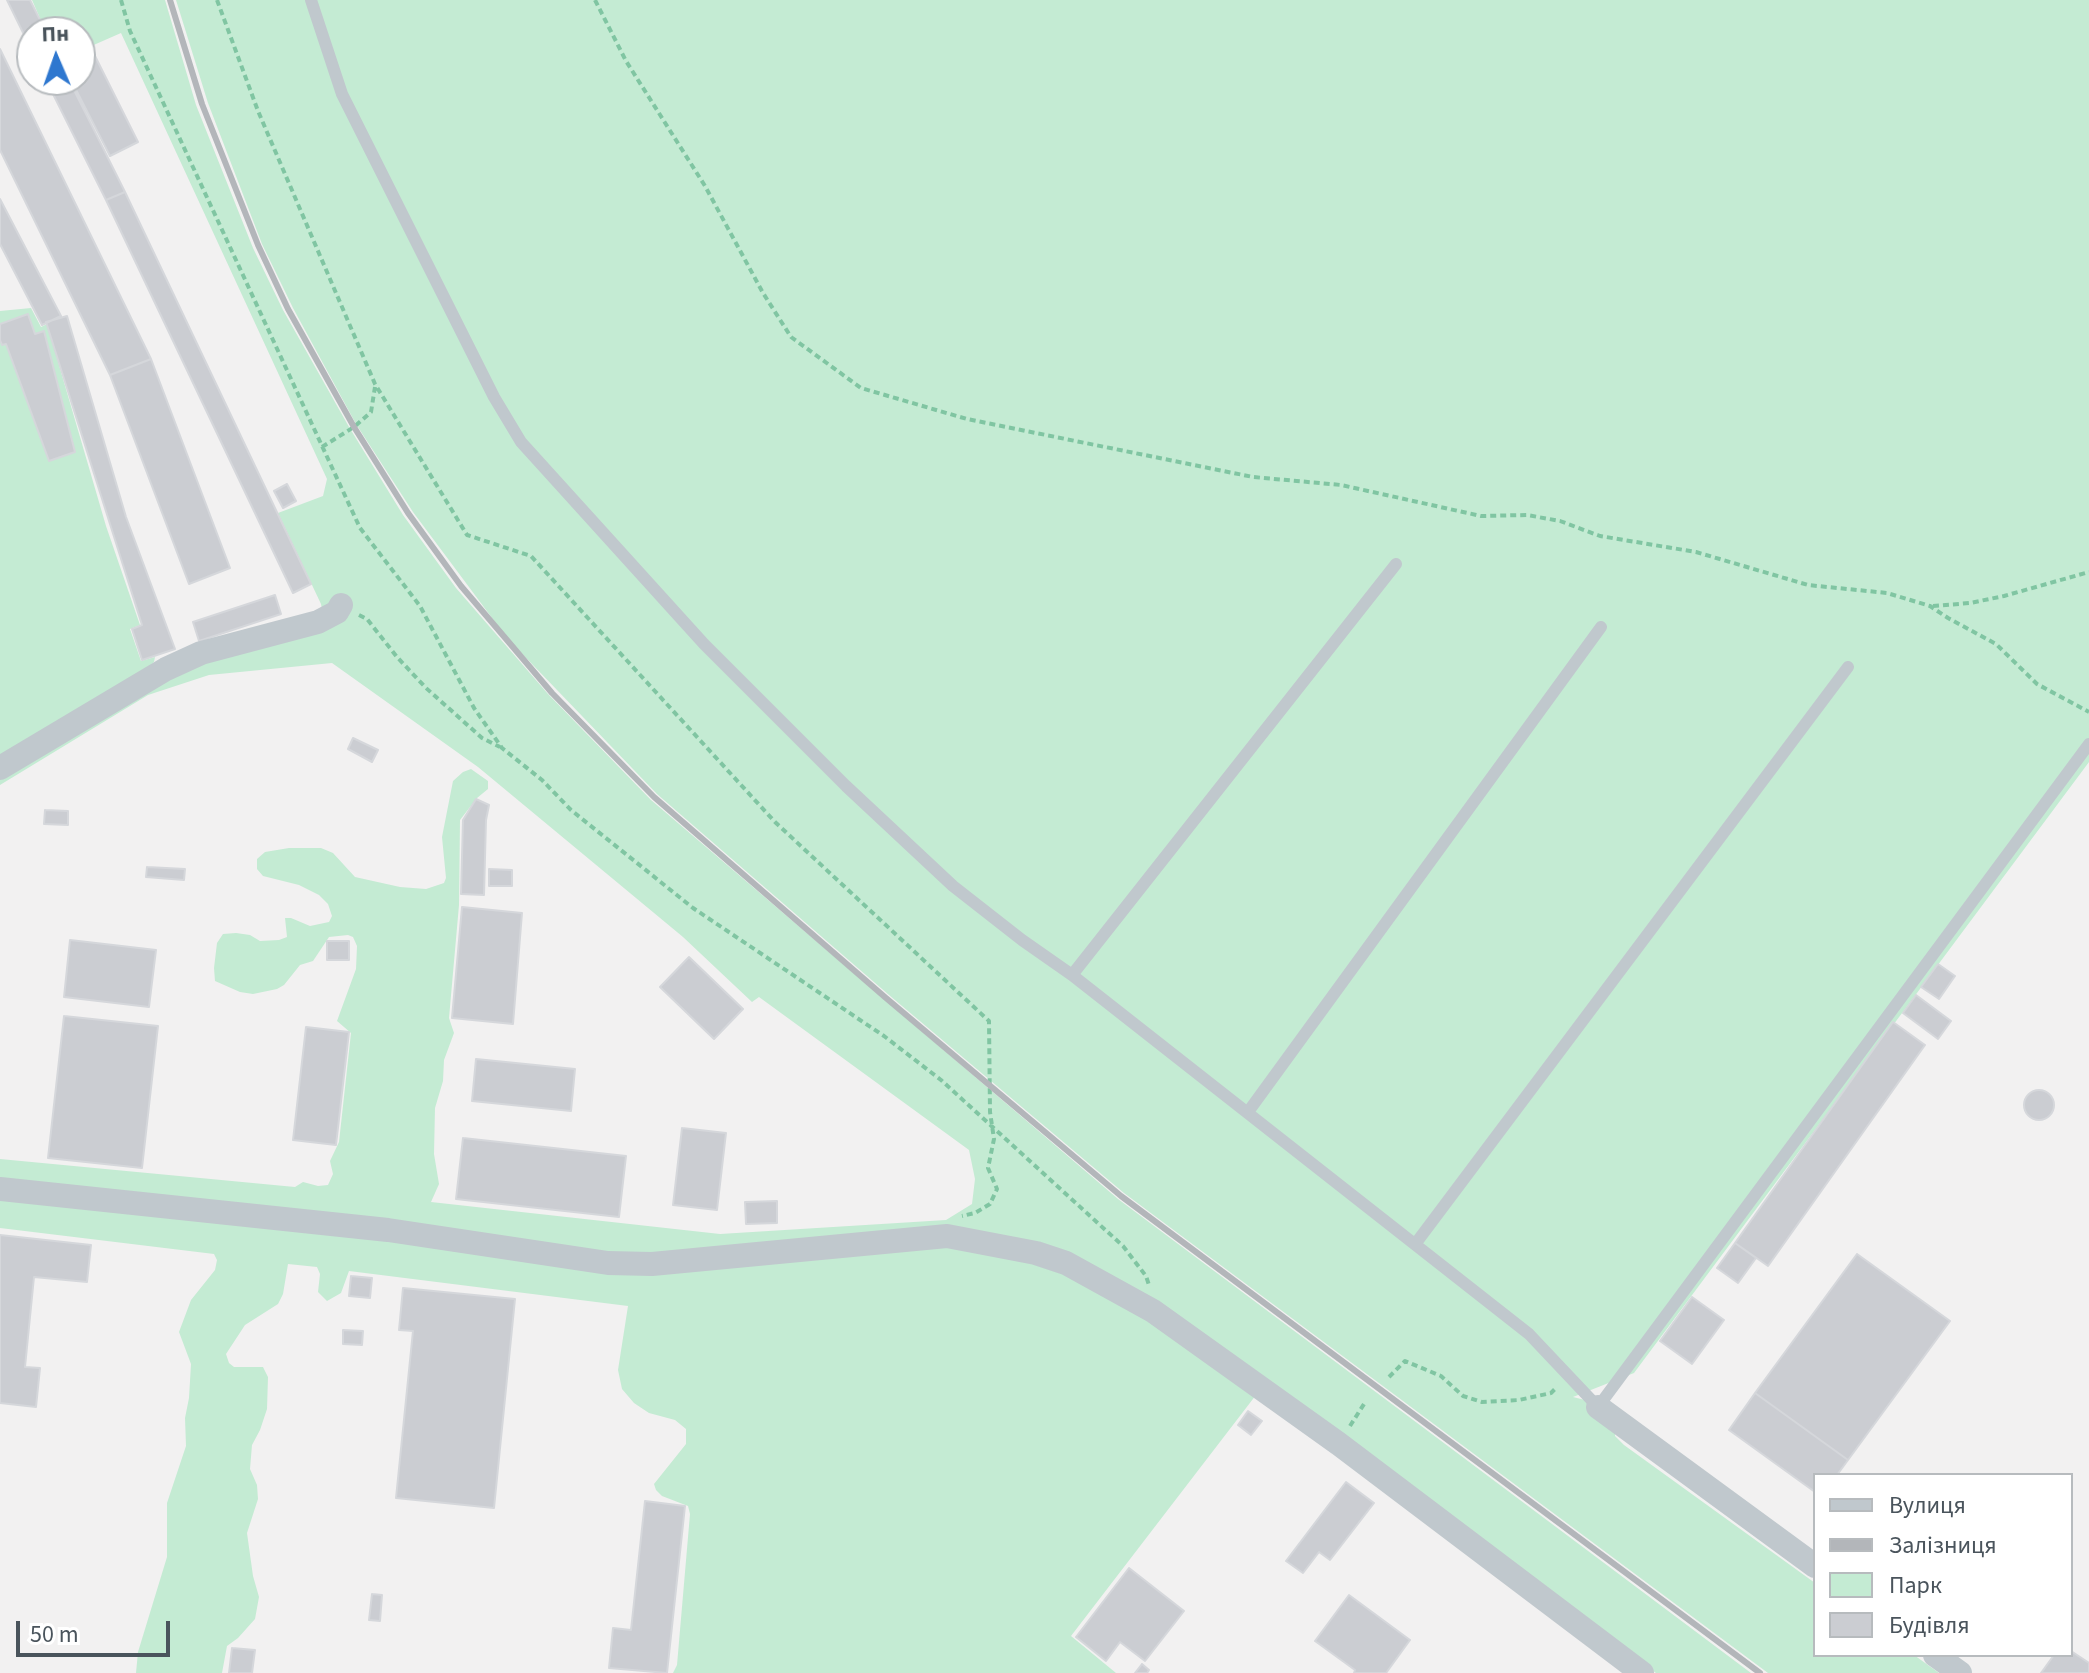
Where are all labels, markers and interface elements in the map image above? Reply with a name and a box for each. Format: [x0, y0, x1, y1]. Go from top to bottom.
north arrow [16, 16, 96, 96]
text: Пн [41, 18, 69, 50]
legend [1813, 1473, 2073, 1657]
text: Вулиця [1889, 1488, 1966, 1523]
text: Залізниця [1889, 1528, 1997, 1563]
text: Парк [1889, 1568, 1942, 1603]
scale bar [20, 1605, 174, 1655]
text: Будівля [1889, 1608, 1970, 1643]
text: 50 m [30, 1617, 79, 1652]

